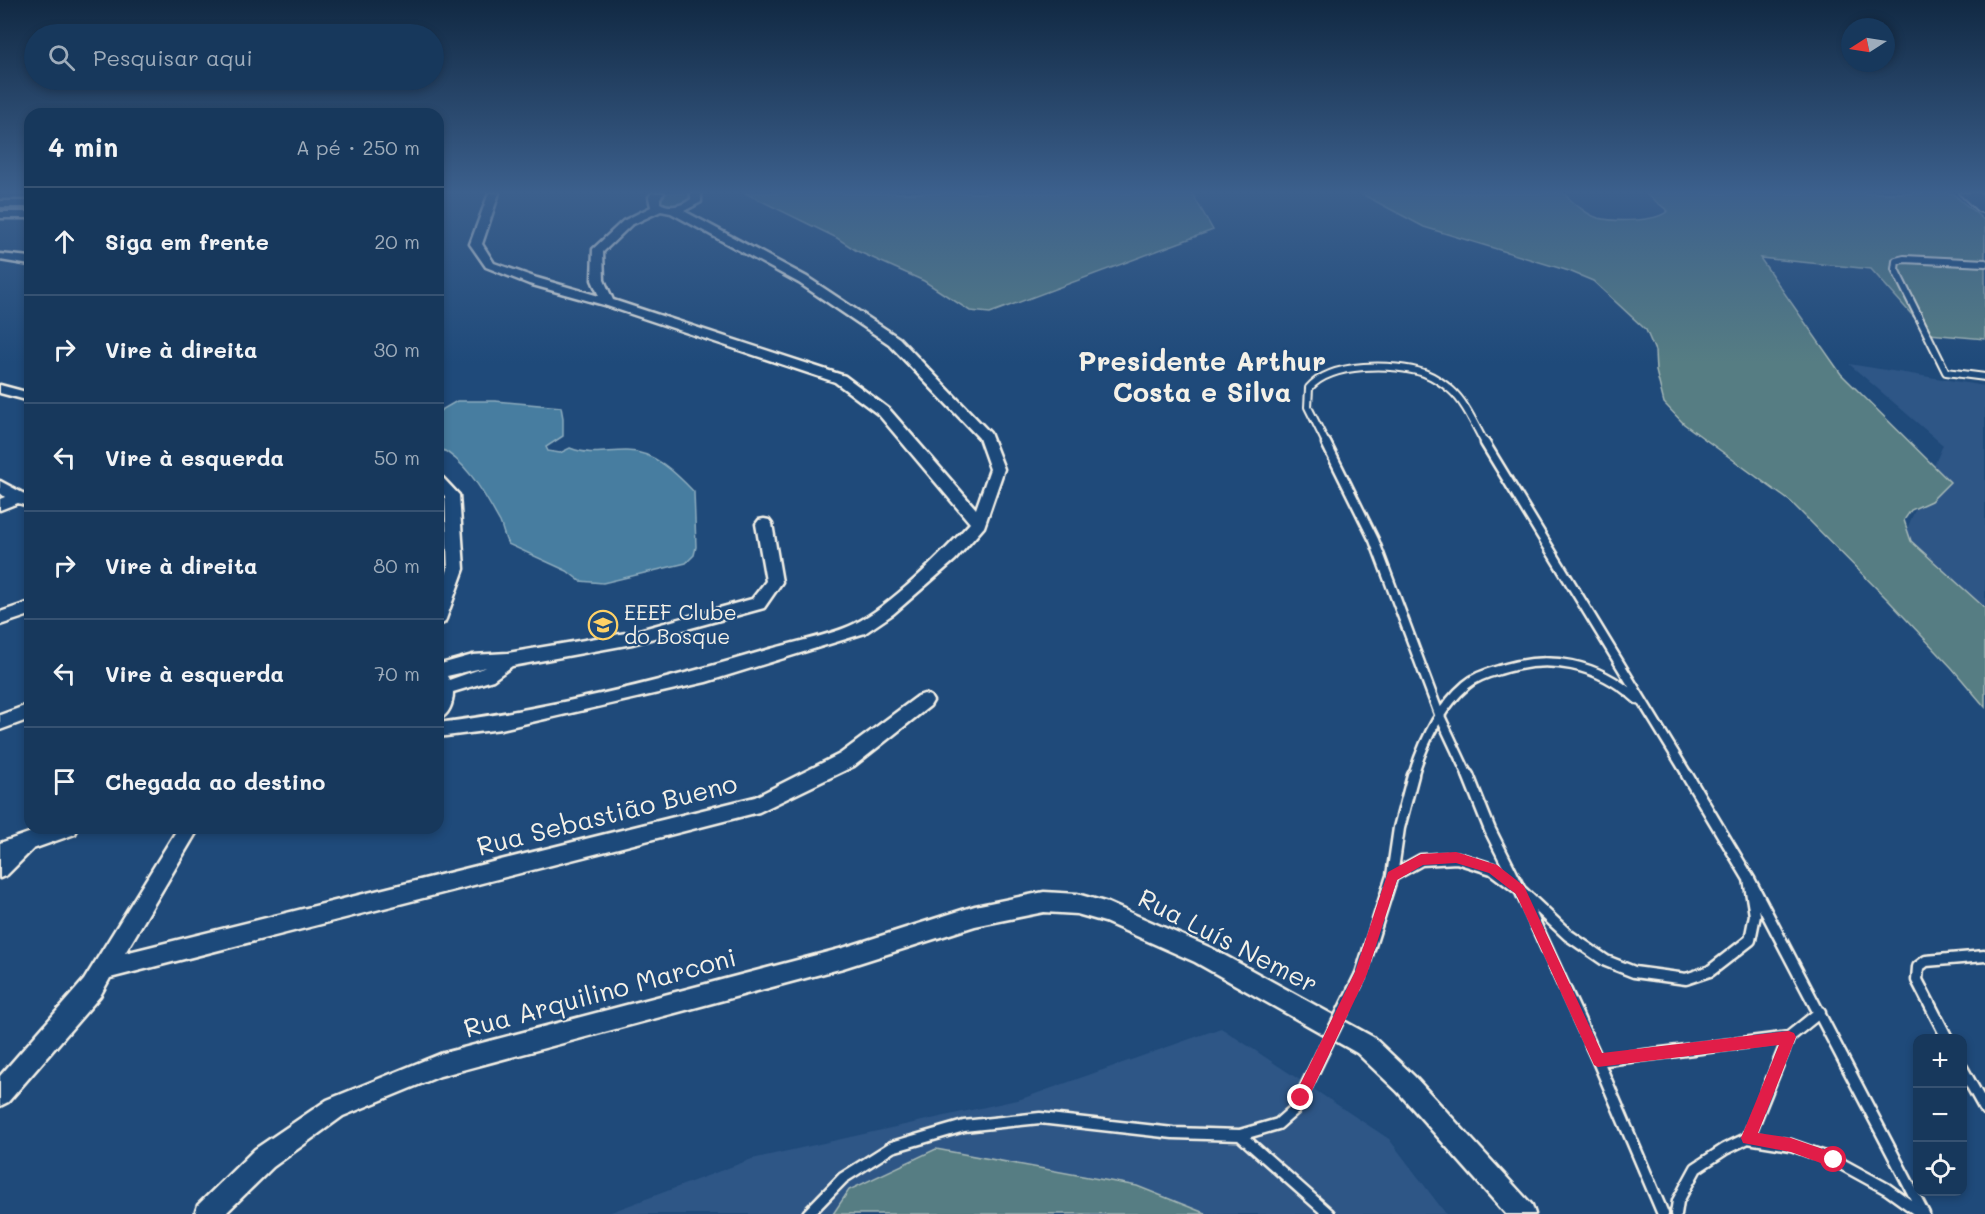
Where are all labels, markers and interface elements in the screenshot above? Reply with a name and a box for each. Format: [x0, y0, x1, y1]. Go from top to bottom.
north arrow [1841, 18, 1895, 72]
search box [24, 24, 444, 90]
icon: search [45, 41, 78, 74]
text: Pesquisar aqui [93, 43, 253, 72]
text: 4 min [48, 130, 118, 164]
text: A pé · 250 m [296, 134, 420, 160]
icon: ahead [48, 225, 81, 258]
text: Siga em frente [105, 227, 269, 256]
text: 20 m [374, 228, 420, 254]
icon: right [48, 333, 81, 366]
text: Vire à direita [105, 335, 258, 364]
text: 30 m [374, 336, 420, 362]
district label: Presidente Arthur Costa e Silva [1078, 343, 1326, 409]
icon: left [48, 441, 81, 474]
text: Vire à esquerda [105, 443, 284, 472]
text: 50 m [374, 444, 420, 470]
icon: right [48, 549, 81, 582]
text: Vire à direita [105, 551, 258, 580]
text: 80 m [373, 552, 420, 578]
place label: EEEF Clube do Bosque [624, 598, 737, 649]
school or university icon: EEEF Clube do Bosque [587, 609, 619, 641]
icon: left [48, 657, 81, 690]
text: Vire à esquerda [105, 659, 284, 688]
text: 70 m [374, 660, 420, 686]
icon: arrive [48, 765, 81, 798]
street label: Rua Sebastião Bueno [473, 765, 740, 863]
text: Chegada ao destino [105, 767, 325, 796]
street label: Rua Luís Nemer [1133, 880, 1324, 1000]
street label: Rua Arquilino Marconi [460, 939, 740, 1045]
map controls [1913, 1034, 1967, 1196]
button: + [1913, 1034, 1967, 1088]
route end [1287, 1084, 1313, 1110]
button: − [1913, 1088, 1967, 1142]
button: locate [1913, 1142, 1967, 1196]
route start [1820, 1146, 1846, 1172]

